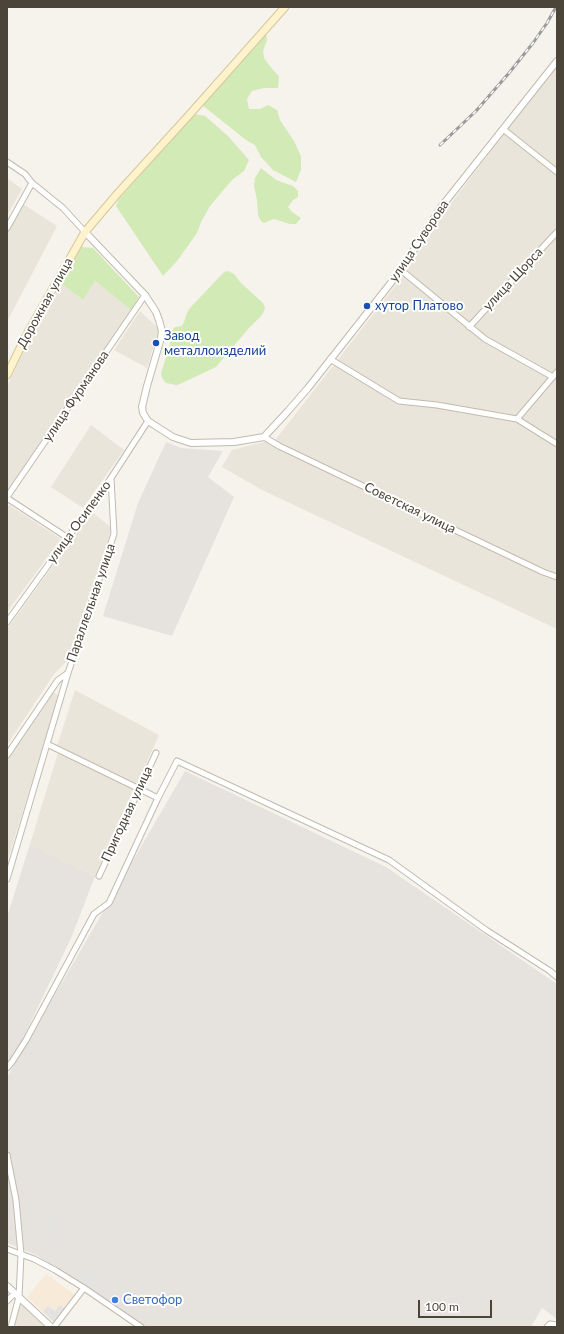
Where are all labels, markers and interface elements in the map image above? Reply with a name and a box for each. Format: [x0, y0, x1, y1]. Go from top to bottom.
street label: улица Суворова [386, 197, 452, 285]
street label: улица Щорса [480, 244, 546, 314]
street label: Дорожная улица [14, 255, 76, 351]
place label: хутор Платово [375, 298, 463, 314]
marker: хутор Платово [362, 301, 372, 311]
place label: Завод металлоизделий [164, 328, 266, 359]
marker: Завод металлоизделий [151, 338, 161, 348]
street label: улица Фурманова [40, 348, 112, 444]
street label: улица Осипенко [44, 478, 114, 566]
street label: Советская улица [362, 479, 458, 537]
street label: Параллельная улица [63, 542, 119, 664]
street label: Пригодная улица [98, 764, 156, 864]
place label: Светофор [123, 1292, 182, 1308]
scale bar [420, 1292, 494, 1318]
marker: Светофор [110, 1295, 120, 1305]
text: 100 m [425, 1299, 459, 1314]

